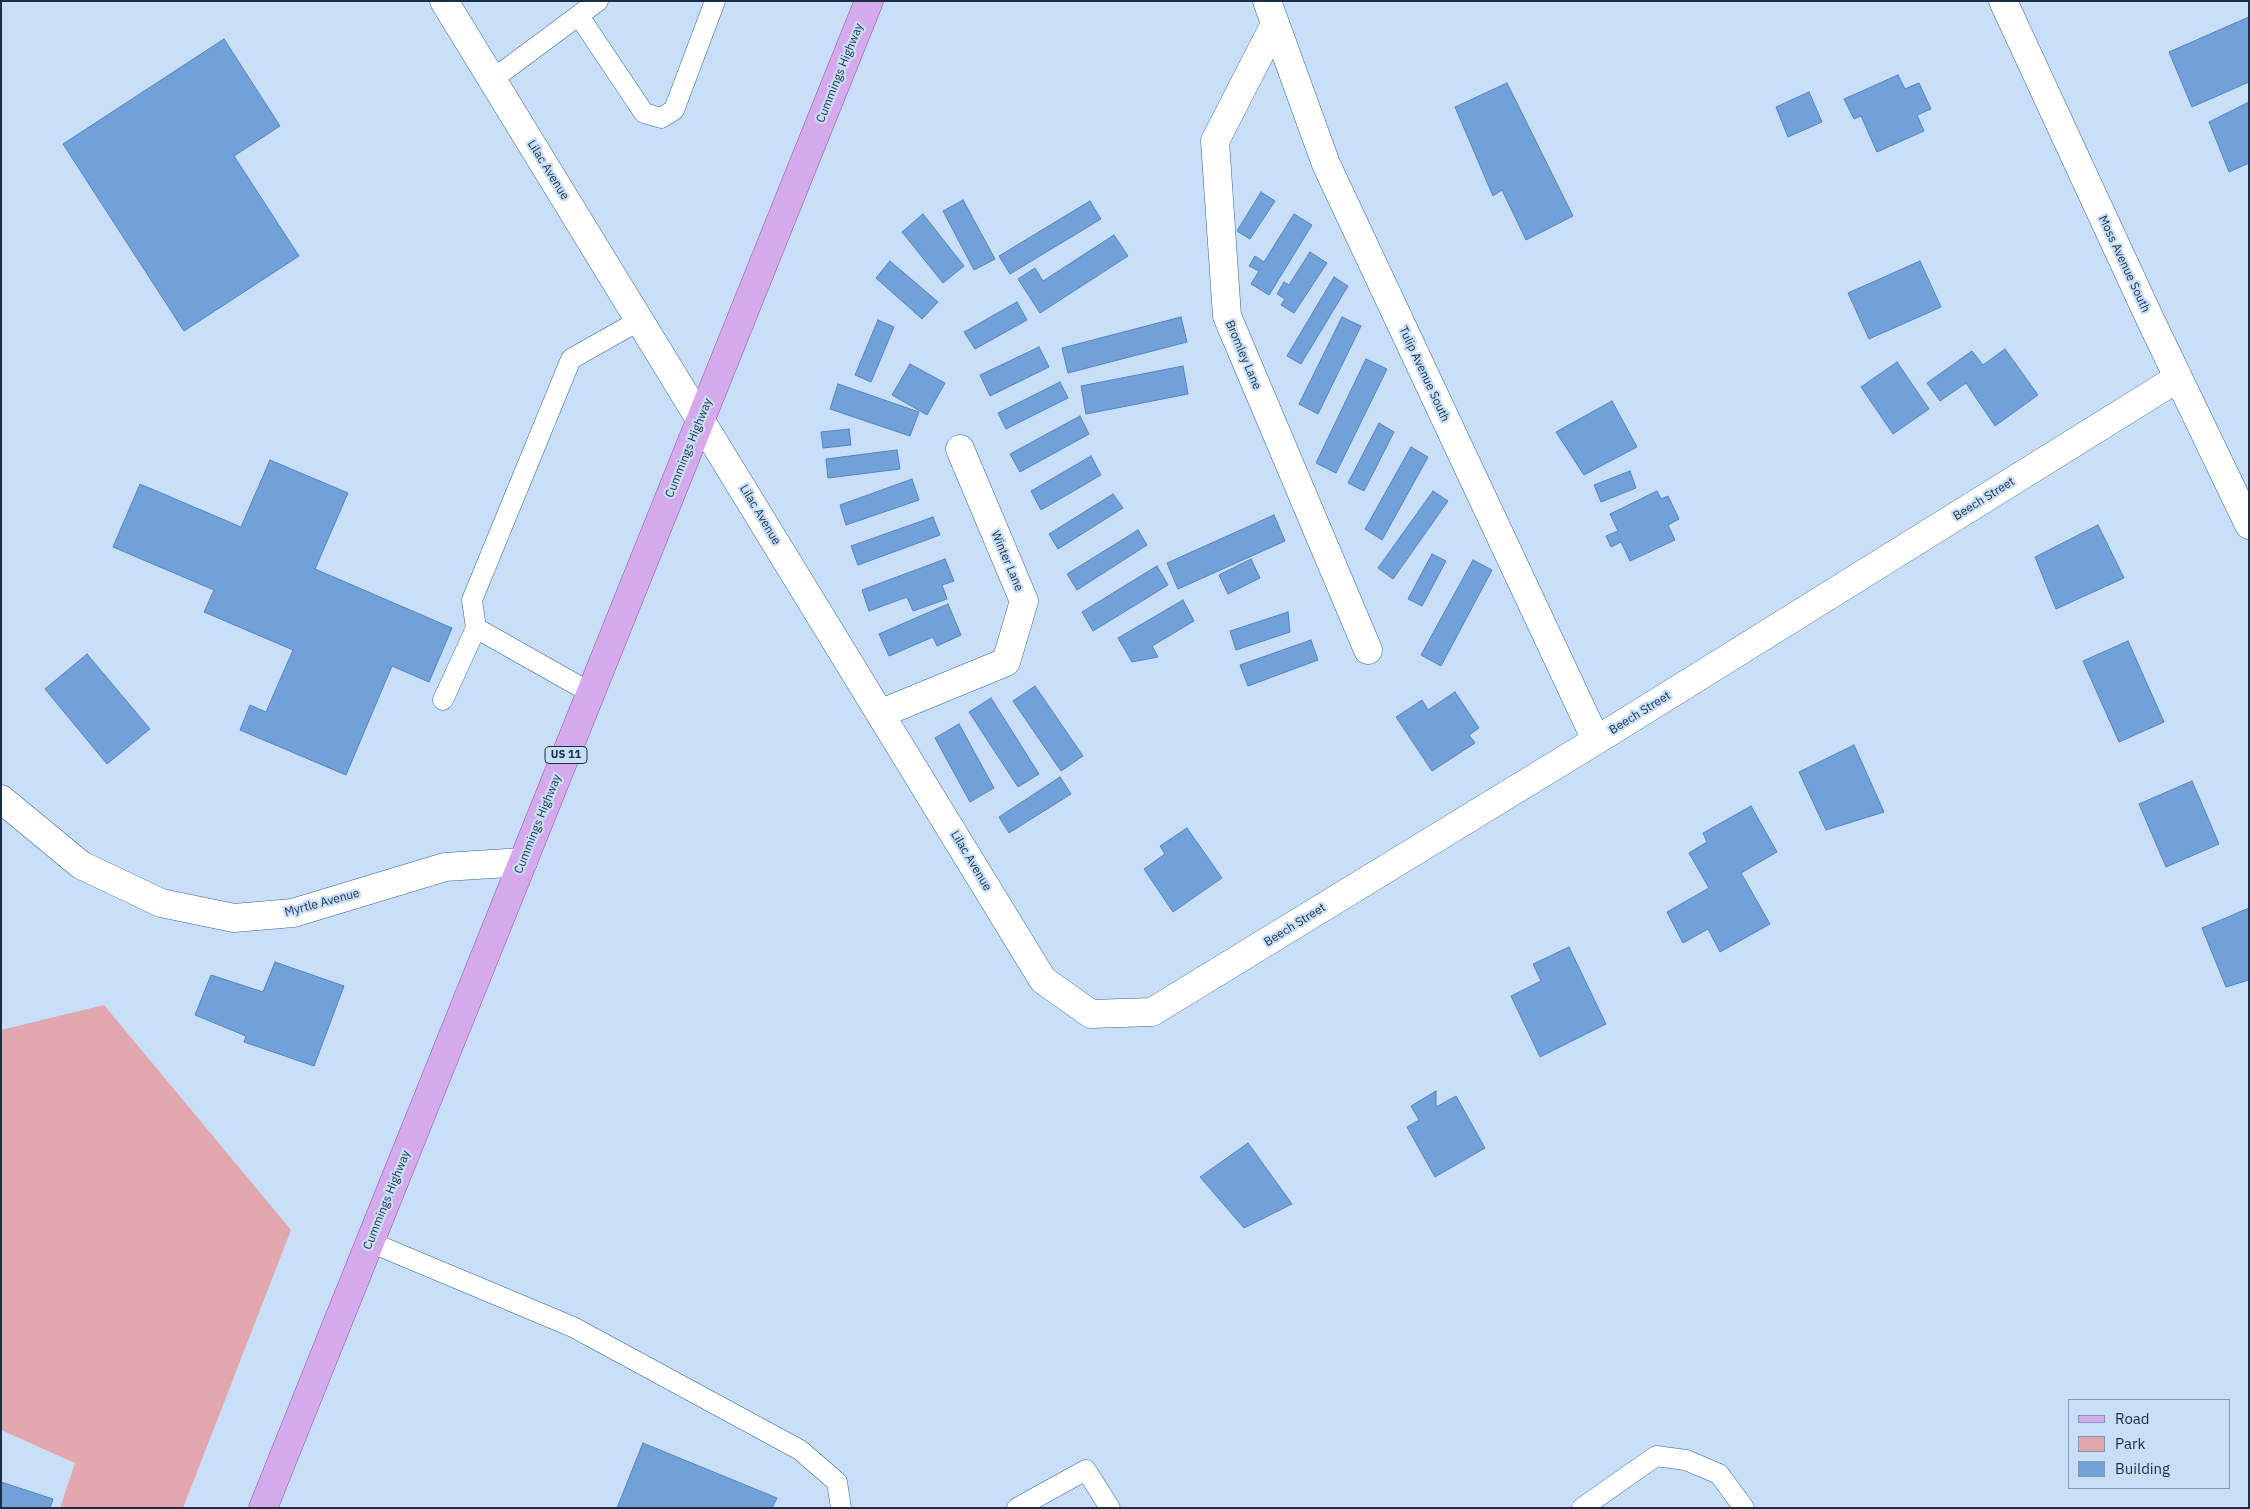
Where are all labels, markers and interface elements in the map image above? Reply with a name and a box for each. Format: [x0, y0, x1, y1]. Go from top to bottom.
street label: Cummings Highway [813, 21, 867, 125]
street label: Lilac Avenue [524, 138, 572, 202]
street label: Moss Avenue South [2095, 213, 2153, 315]
street label: Bromley Lane [1222, 318, 1264, 392]
street label: Tulip Avenue South [1396, 324, 1452, 424]
street label: Cummings Highway [662, 396, 716, 500]
street label: Beech Street [1951, 474, 2017, 524]
street label: Lilac Avenue [736, 482, 784, 548]
street label: Winter Lane [988, 529, 1026, 593]
street label: Beech Street [1607, 688, 1673, 738]
road number: US 11 [545, 746, 587, 764]
street label: Cummings Highway [511, 772, 565, 876]
street label: Lilac Avenue [947, 828, 995, 894]
street label: Myrtle Avenue [283, 886, 361, 920]
street label: Beech Street [1262, 900, 1328, 950]
street label: Cummings Highway [360, 1148, 414, 1252]
legend [2068, 1399, 2230, 1489]
text: Road [2115, 1409, 2150, 1428]
text: Park [2115, 1434, 2145, 1453]
text: Building [2115, 1459, 2170, 1478]

